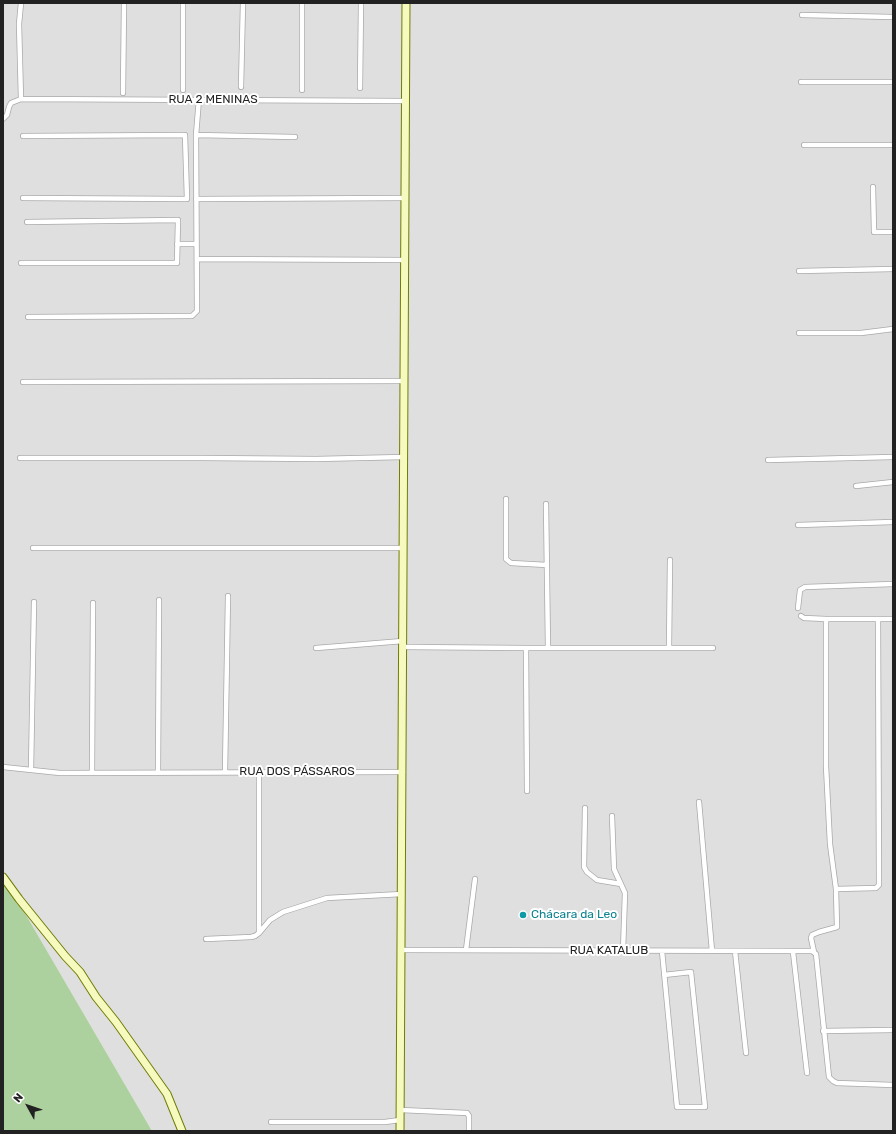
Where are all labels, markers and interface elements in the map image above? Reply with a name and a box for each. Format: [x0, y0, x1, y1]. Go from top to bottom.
street label: RUA 2 MENINAS [168, 93, 258, 107]
street label: RUA DOS PÁSSAROS [239, 765, 355, 779]
place label: Chácara da Leo [531, 908, 617, 922]
marker: Chácara da Leo [518, 910, 528, 920]
street label: RUA KATALUB [570, 944, 648, 958]
north arrow [8, 1086, 48, 1126]
text: N [11, 1091, 26, 1105]

